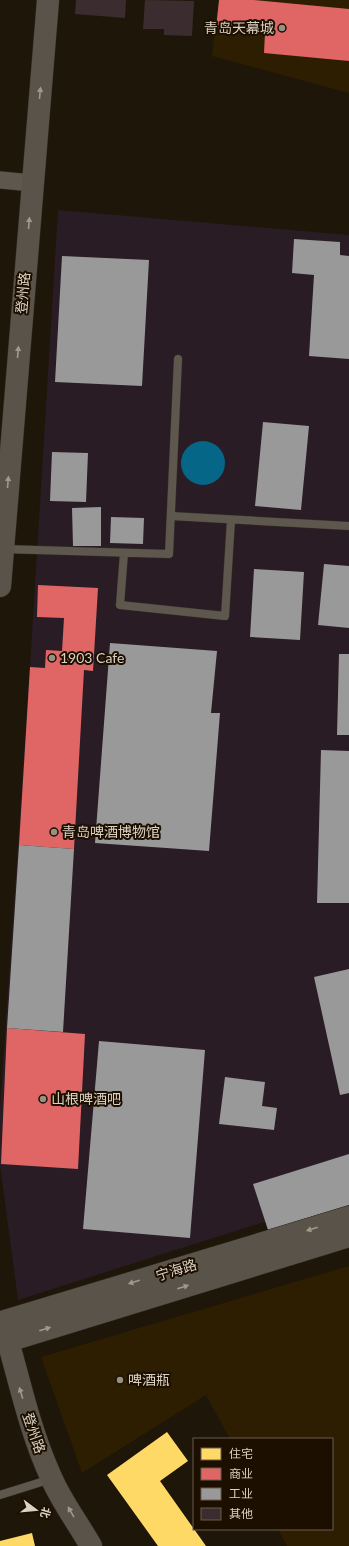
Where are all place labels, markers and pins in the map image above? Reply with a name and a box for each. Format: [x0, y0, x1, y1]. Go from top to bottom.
place label: 青岛天幕城 [204, 19, 274, 36]
marker: 青岛天幕城 [277, 23, 287, 33]
place label: 1903 Cafe [60, 649, 124, 666]
marker: 1903 Cafe [47, 653, 57, 663]
place label: 青岛啤酒博物馆 [62, 823, 160, 840]
marker: 青岛啤酒博物馆 [49, 827, 59, 837]
place label: 山根啤酒吧 [51, 1090, 121, 1107]
marker: 山根啤酒吧 [38, 1094, 48, 1104]
place label: 啤酒瓶 [128, 1371, 170, 1388]
marker: 啤酒瓶 [115, 1375, 125, 1385]

